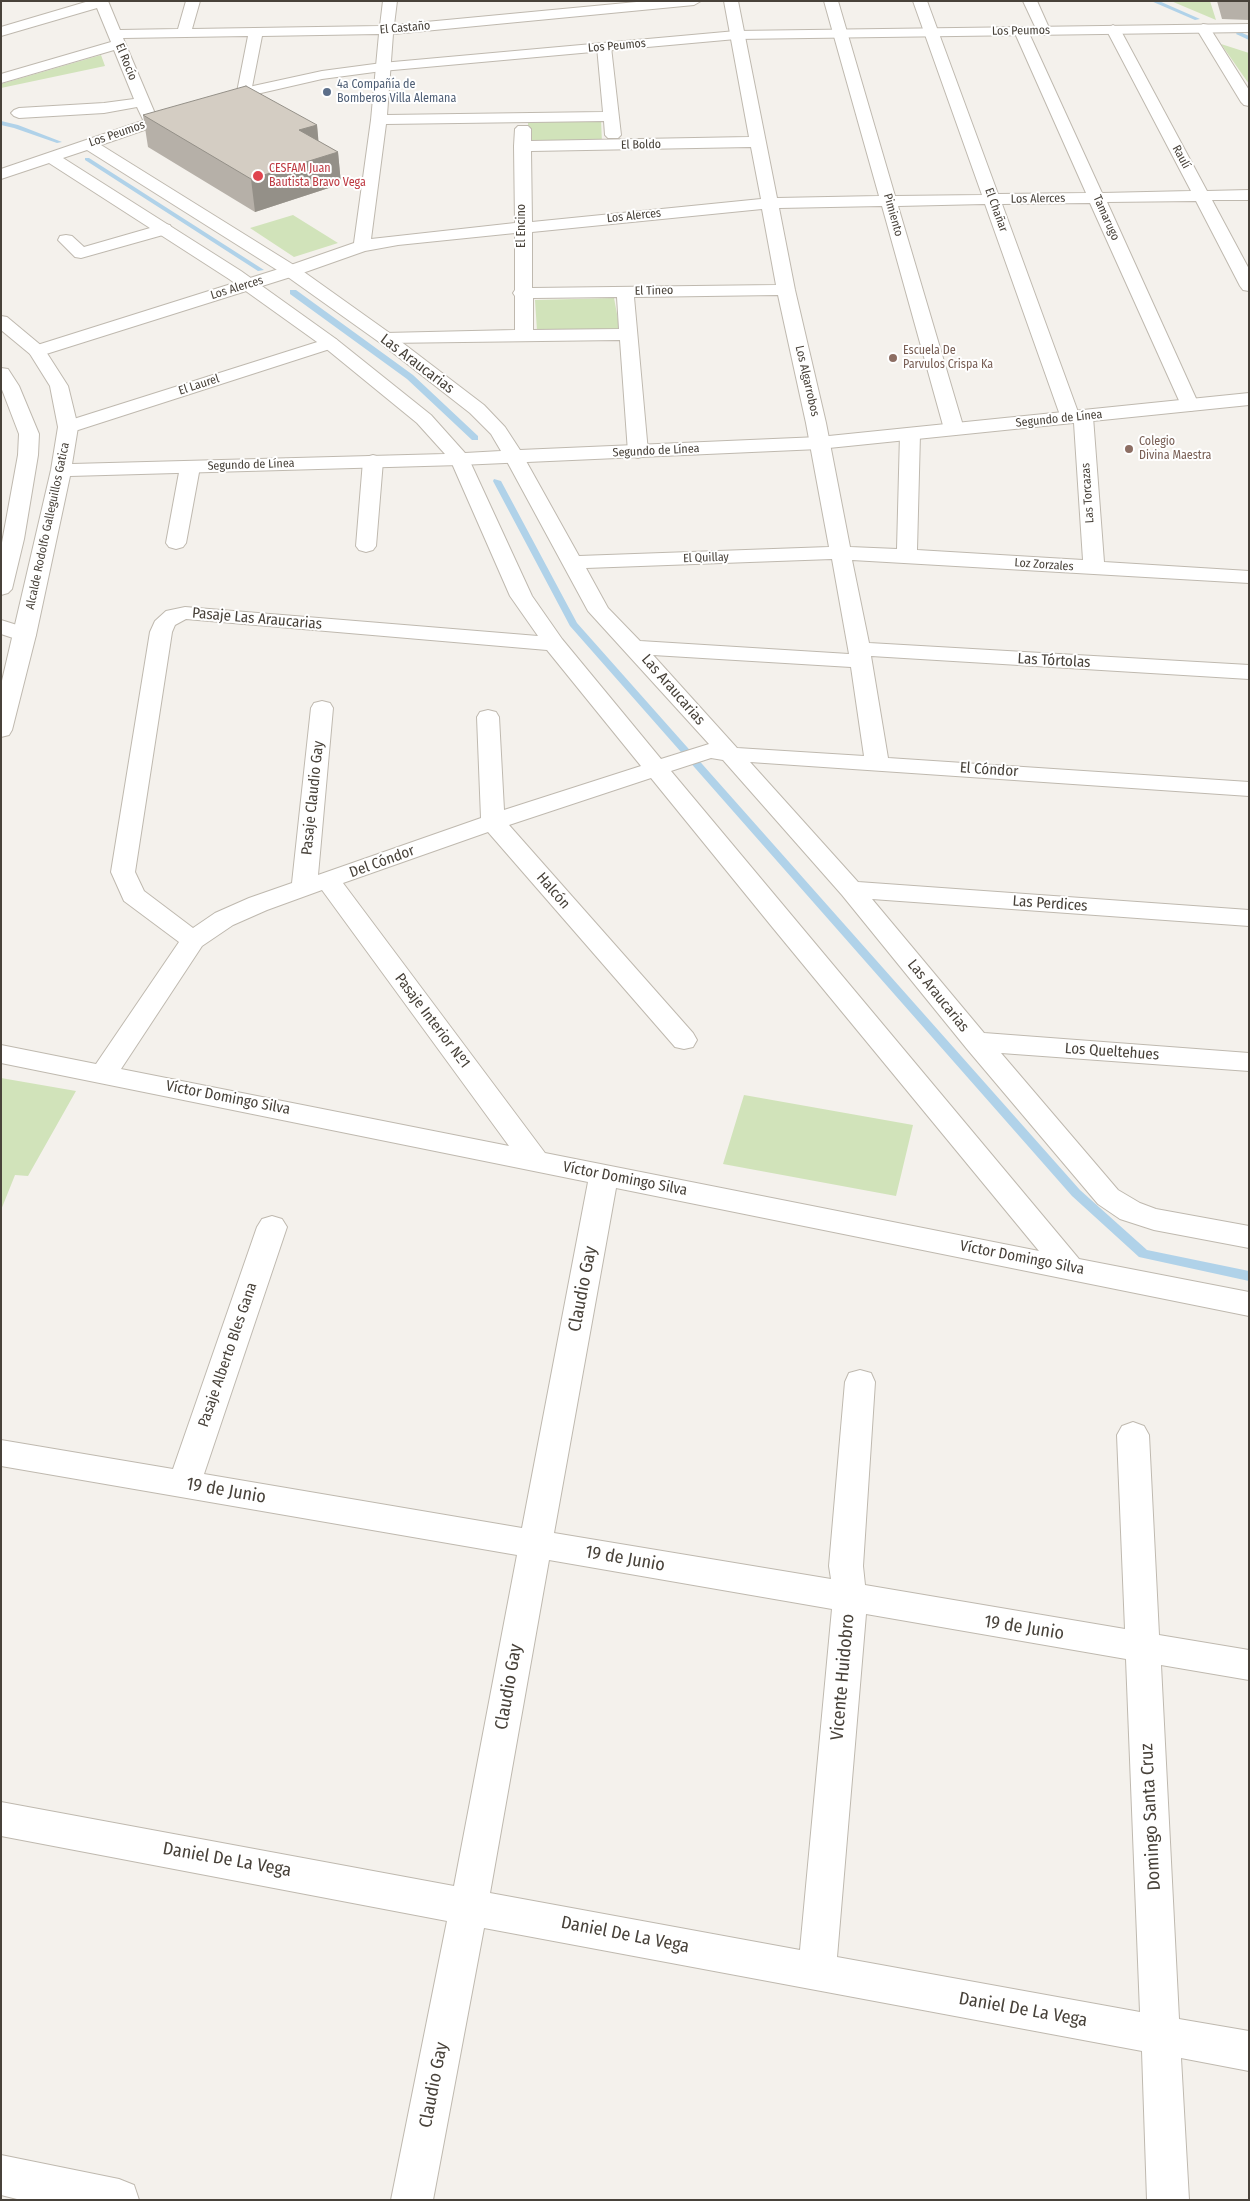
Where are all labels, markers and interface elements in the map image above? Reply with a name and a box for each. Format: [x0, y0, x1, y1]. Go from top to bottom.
street label: El Castaño [379, 19, 431, 37]
street label: Los Peumos [992, 23, 1050, 39]
street label: Los Peumos [587, 36, 647, 56]
street label: El Rocío [112, 41, 140, 83]
place label: 4a Compañía de Bomberos Villa Alemana [337, 78, 456, 106]
marker: 4a Compañía de Bomberos Villa Alemana [321, 86, 333, 98]
street label: Los Peumos [87, 118, 147, 150]
street label: El Boldo [621, 137, 661, 153]
street label: Raulí [1169, 143, 1193, 171]
place label: CESFAM Juan Bautista Bravo Vega [269, 162, 366, 190]
marker: CESFAM Juan Bautista Bravo Vega [251, 169, 265, 183]
street label: El Chañar [981, 186, 1011, 234]
street label: Los Alerces [1011, 191, 1065, 207]
street label: Pimiento [880, 192, 906, 238]
street label: Tamarugo [1090, 193, 1122, 243]
street label: El Encino [515, 204, 529, 248]
street label: Los Alerces [606, 206, 662, 226]
street label: Los Alerces [209, 273, 265, 303]
street label: El Tineo [635, 283, 673, 299]
street label: Las Araucarias [377, 330, 457, 398]
street label: Los Algarrobos [792, 344, 822, 418]
place label: Escuela De Parvulos Crispa Ka [903, 344, 993, 372]
marker: Escuela De Parvulos Crispa Ka [887, 352, 899, 364]
street label: El Laurel [177, 372, 221, 398]
street label: Segundo de Línea [1015, 407, 1103, 431]
place label: Colegio Divina Maestra [1139, 435, 1211, 463]
street label: Alcalde Rodolfo Galleguillos Gatica [23, 441, 73, 611]
street label: Segundo de Línea [612, 442, 700, 460]
marker: Colegio Divina Maestra [1123, 443, 1135, 455]
street label: Segundo de Línea [207, 456, 295, 474]
street label: Las Torcazas [1079, 462, 1097, 524]
street label: El Quillay [683, 550, 729, 566]
street label: Loz Zorzales [1014, 556, 1074, 574]
street label: Pasaje Las Araucarias [191, 604, 323, 634]
street label: Las Tórtolas [1017, 650, 1091, 672]
street label: Las Araucarias [637, 651, 709, 729]
street label: Pasaje Claudio Gay [298, 740, 328, 856]
street label: El Cóndor [959, 759, 1019, 781]
street label: Del Cóndor [347, 842, 417, 882]
street label: Halcón [532, 869, 574, 913]
street label: Las Perdices [1012, 892, 1088, 916]
street label: Las Araucarias [903, 956, 973, 1036]
street label: Pasaje Interior Nº1 [391, 970, 473, 1072]
street label: Los Queltehues [1064, 1040, 1160, 1064]
street label: Víctor Domingo Silva [164, 1077, 292, 1119]
street label: Víctor Domingo Silva [561, 1158, 689, 1200]
street label: Víctor Domingo Silva [958, 1237, 1086, 1279]
street label: Claudio Gay [564, 1244, 602, 1334]
street label: Pasaje Alberto Bles Gana [195, 1280, 261, 1430]
street label: 19 de Junio [184, 1473, 268, 1509]
street label: 19 de Junio [583, 1541, 667, 1577]
street label: 19 de Junio [983, 1611, 1065, 1645]
street label: Vicente Huidobro [827, 1613, 859, 1741]
street label: Claudio Gay [491, 1642, 527, 1732]
street label: Domingo Santa Cruz [1136, 1743, 1166, 1891]
street label: Daniel De La Vega [161, 1838, 293, 1882]
street label: Daniel De La Vega [559, 1912, 691, 1958]
street label: Daniel De La Vega [957, 1988, 1089, 2032]
street label: Claudio Gay [415, 2040, 453, 2130]

